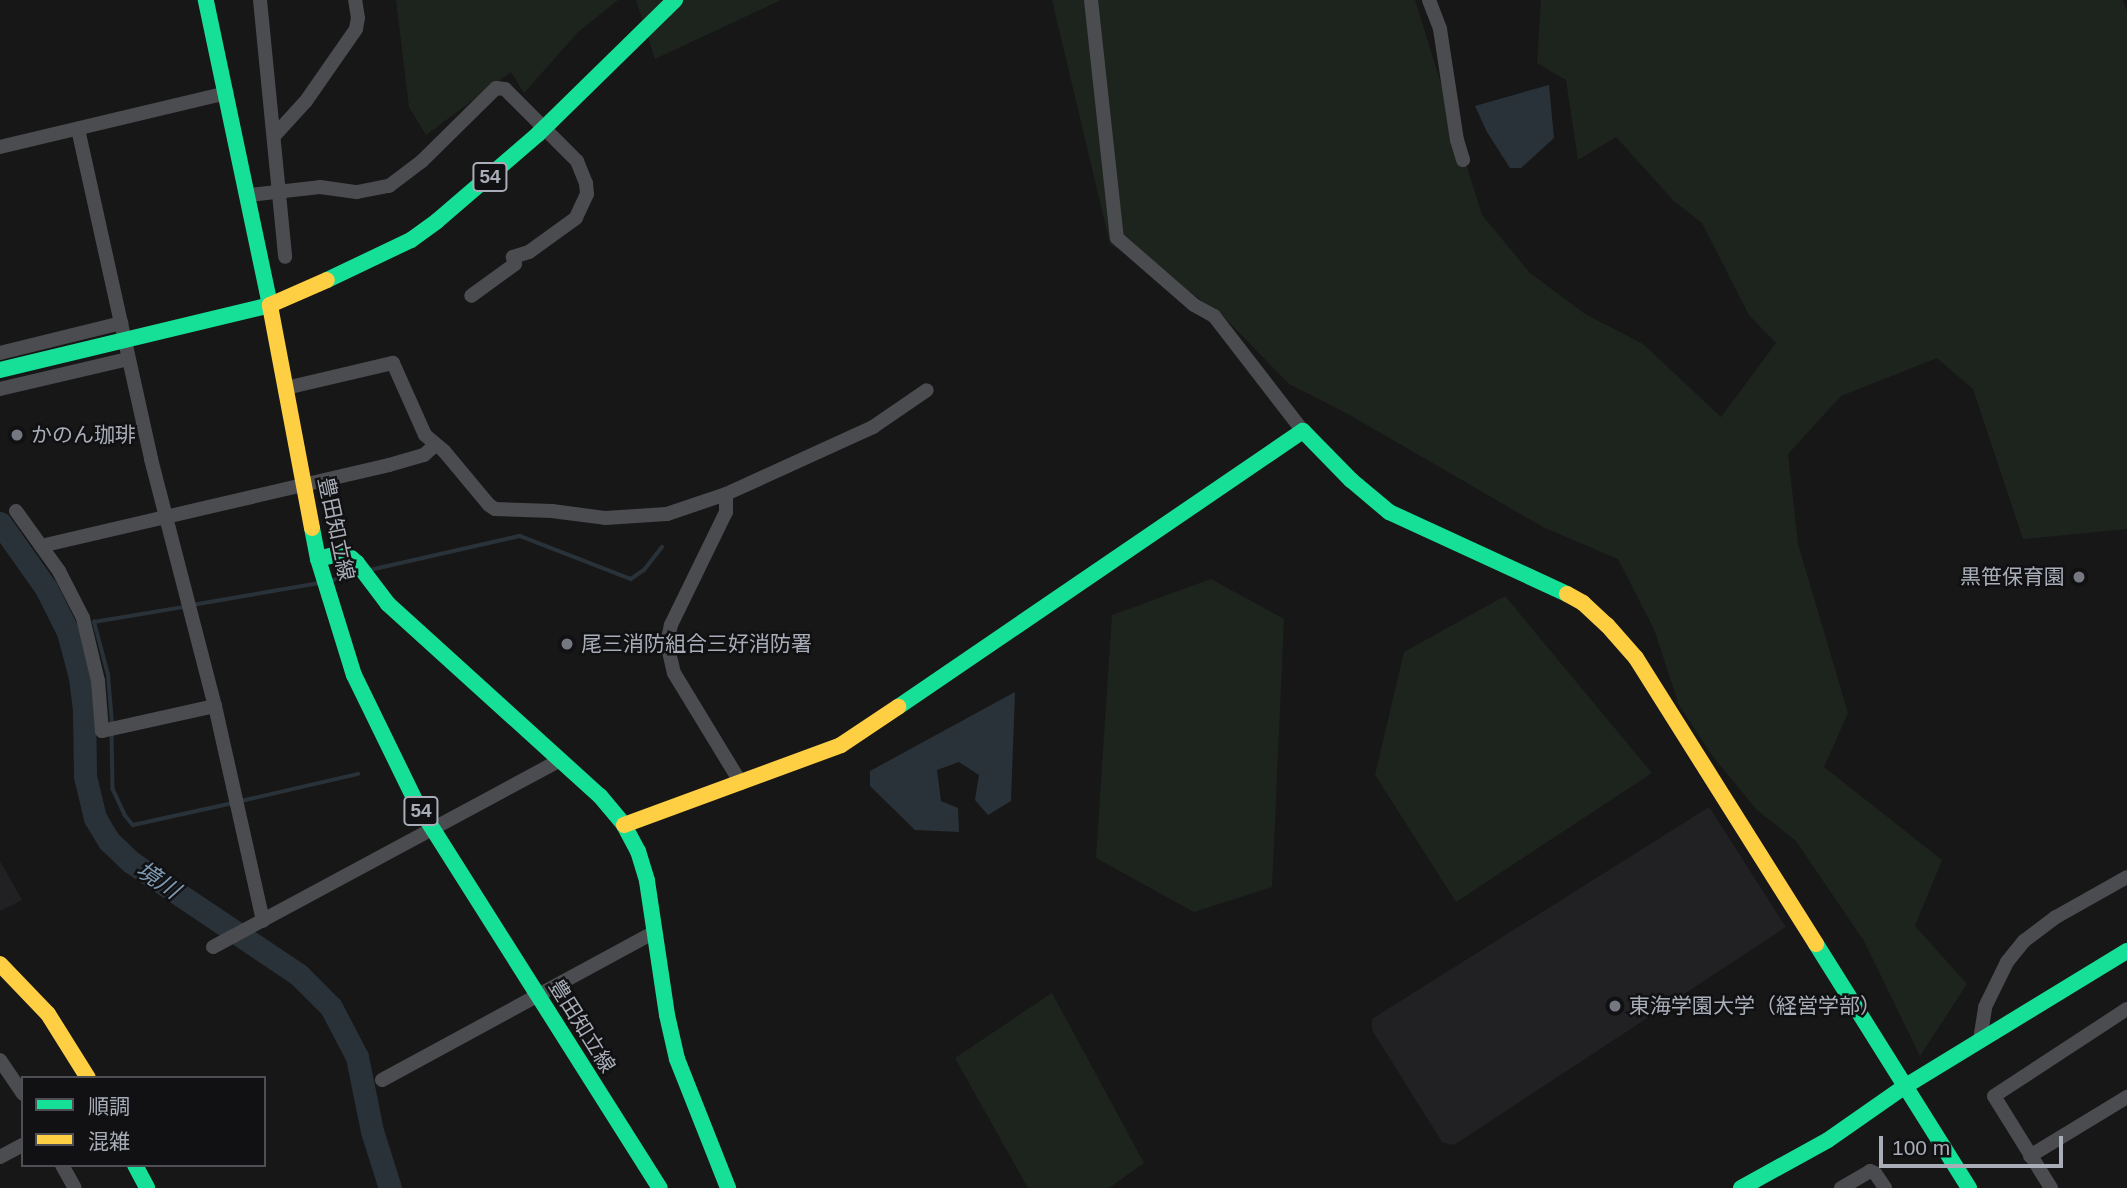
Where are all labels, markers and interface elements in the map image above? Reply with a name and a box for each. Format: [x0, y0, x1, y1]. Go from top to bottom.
road number: 54 [471, 162, 509, 192]
place label: かのん珈琲 [31, 422, 136, 448]
marker: かのん珈琲 [9, 427, 25, 443]
street label: 豊田知立線 [313, 475, 359, 583]
place label: 黒笹保育園 [1960, 564, 2065, 590]
marker: 黒笹保育園 [2071, 569, 2087, 585]
place label: 尾三消防組合三好消防署 [581, 631, 812, 657]
marker: 尾三消防組合三好消防署 [559, 636, 575, 652]
road number: 54 [402, 796, 440, 826]
water label: 境川 [131, 856, 185, 904]
street label: 豊田知立線 [543, 975, 621, 1077]
place label: 東海学園大学（経営学部） [1629, 993, 1881, 1019]
marker: 東海学園大学（経営学部） [1607, 998, 1623, 1014]
legend [21, 1076, 266, 1167]
text: 順調 [88, 1095, 130, 1118]
scale bar [1882, 1122, 2066, 1166]
text: 混雑 [88, 1130, 130, 1153]
text: 100 m [1892, 1136, 1950, 1159]

